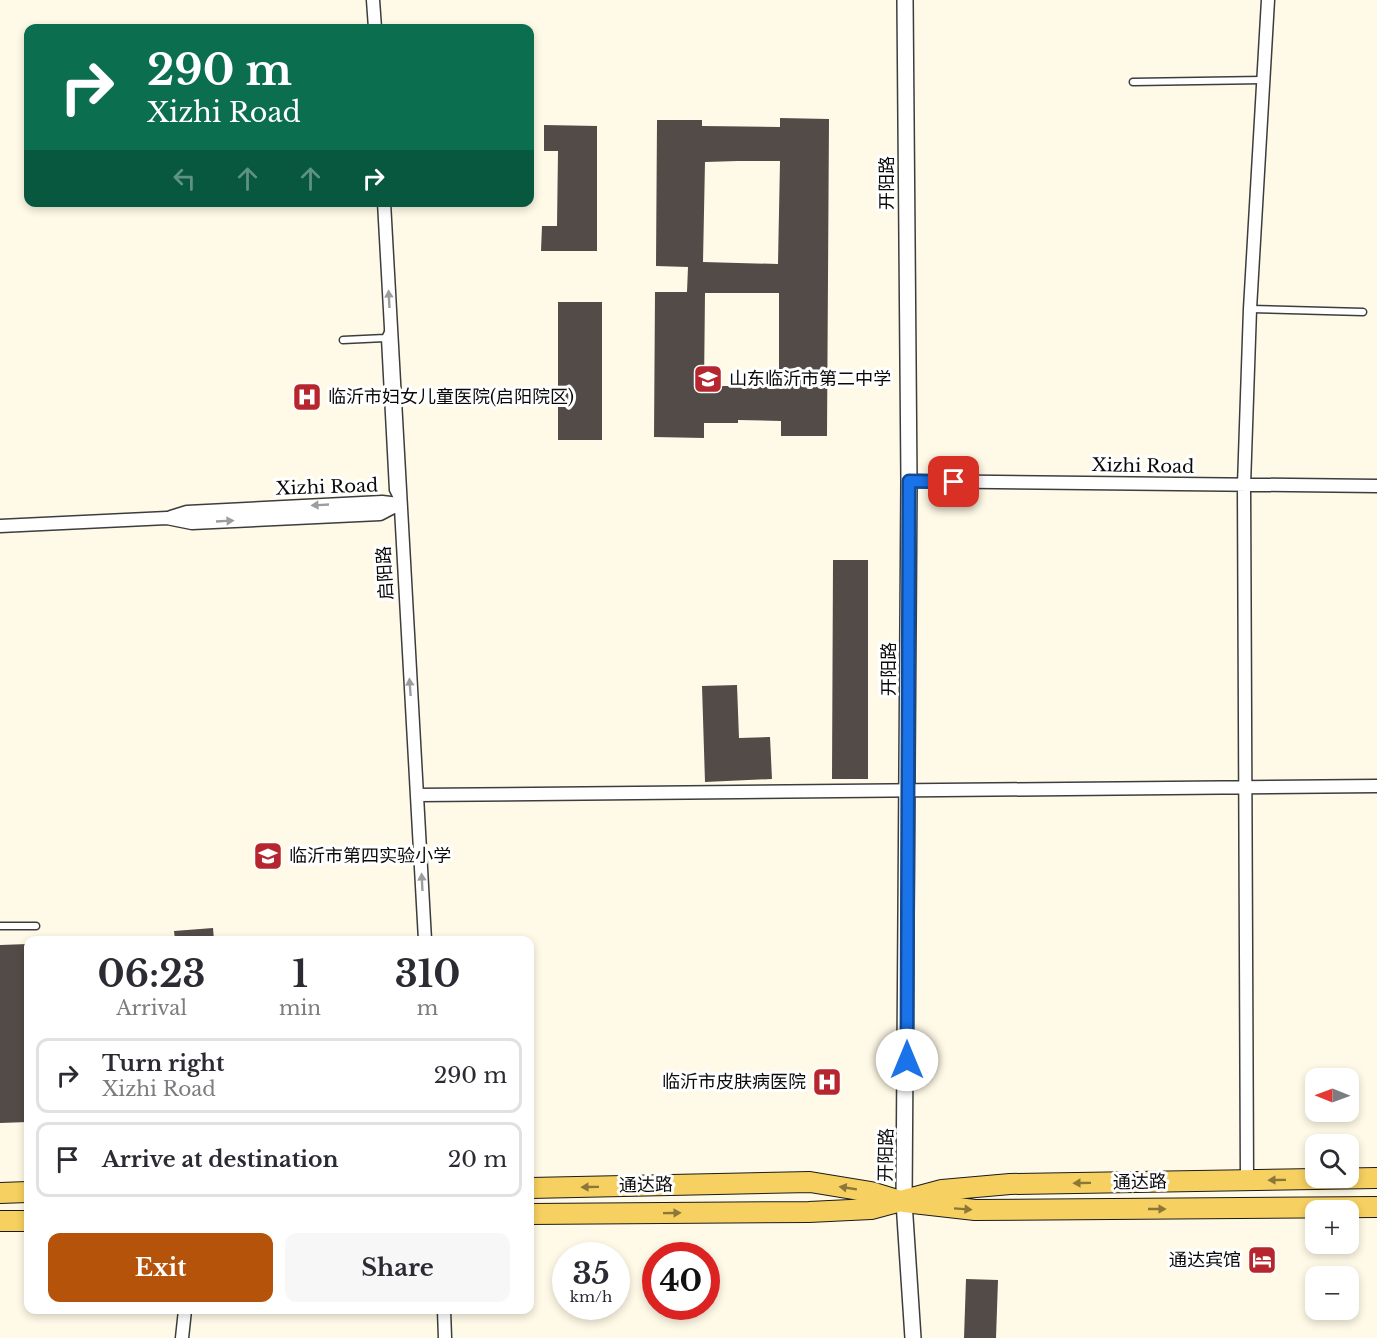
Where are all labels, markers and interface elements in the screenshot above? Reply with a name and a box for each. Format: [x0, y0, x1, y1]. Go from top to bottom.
text: 290 m [147, 44, 292, 96]
icon: right [48, 48, 126, 126]
text: Xizhi Road [147, 96, 301, 129]
street label: 开阳路 [876, 156, 898, 210]
icon: left [168, 162, 201, 195]
icon: ahead [231, 162, 264, 195]
icon: ahead [294, 162, 327, 195]
icon: right [357, 162, 390, 195]
one-way arrow [384, 290, 393, 309]
school or university icon: 山东临沂市第二中学 [692, 363, 724, 395]
place label: 山东临沂市第二中学 [729, 368, 891, 390]
hospital icon: 临沂市妇女儿童医院(启阳院区) [291, 381, 323, 413]
place label: 临沂市妇女儿童医院(启阳院区) [328, 386, 574, 408]
street label: Xizhi Road [1092, 454, 1194, 478]
pin [928, 456, 979, 507]
icon: arrive [937, 465, 970, 498]
street label: Xizhi Road [275, 474, 379, 500]
one-way arrow [310, 501, 329, 510]
one-way arrow [216, 517, 235, 526]
street label: 启阳路 [373, 545, 397, 601]
street label: 开阳路 [878, 642, 900, 696]
one-way arrow [406, 678, 415, 697]
school or university icon: 临沂市第四实验小学 [252, 840, 284, 872]
place label: 临沂市第四实验小学 [289, 845, 451, 867]
one-way arrow [417, 873, 427, 892]
text: 06:23 [98, 952, 206, 997]
text: 1 [292, 952, 308, 997]
text: 310 [395, 952, 460, 997]
text: Arrival [116, 996, 187, 1020]
text: min [279, 996, 321, 1020]
text: m [417, 996, 438, 1020]
position arrow [875, 1028, 939, 1092]
text: Turn right [102, 1050, 224, 1077]
icon: right [51, 1059, 84, 1092]
text: 290 m [434, 1062, 507, 1089]
hospital icon: 临沂市皮肤病医院 [811, 1066, 843, 1098]
north arrow [1305, 1068, 1359, 1122]
map controls [1305, 1068, 1359, 1320]
place label: 临沂市皮肤病医院 [662, 1071, 806, 1093]
text: Xizhi Road [102, 1077, 216, 1101]
street label: 开阳路 [875, 1128, 897, 1182]
button: search [1305, 1134, 1359, 1188]
icon: arrive [51, 1143, 84, 1176]
text: Arrive at destination [102, 1146, 339, 1173]
text: 20 m [448, 1146, 507, 1173]
street label: 通达路 [1113, 1171, 1167, 1193]
street label: 通达路 [619, 1174, 673, 1196]
one-way arrow [1267, 1176, 1286, 1185]
one-way arrow [1072, 1178, 1091, 1187]
one-way arrow [581, 1182, 600, 1191]
one-way arrow [838, 1183, 857, 1192]
button: + [1305, 1200, 1359, 1254]
one-way arrow [953, 1204, 972, 1214]
one-way arrow [1148, 1204, 1167, 1214]
one-way arrow [662, 1208, 681, 1218]
button: Exit [48, 1233, 273, 1302]
button: Share [285, 1233, 510, 1302]
speed limit sign: 40 [642, 1242, 720, 1320]
hotel icon: 通达宾馆 [1246, 1244, 1278, 1276]
place label: 通达宾馆 [1169, 1249, 1241, 1271]
text: 35 [573, 1255, 609, 1292]
button: − [1305, 1266, 1359, 1320]
text: km/h [570, 1287, 612, 1306]

